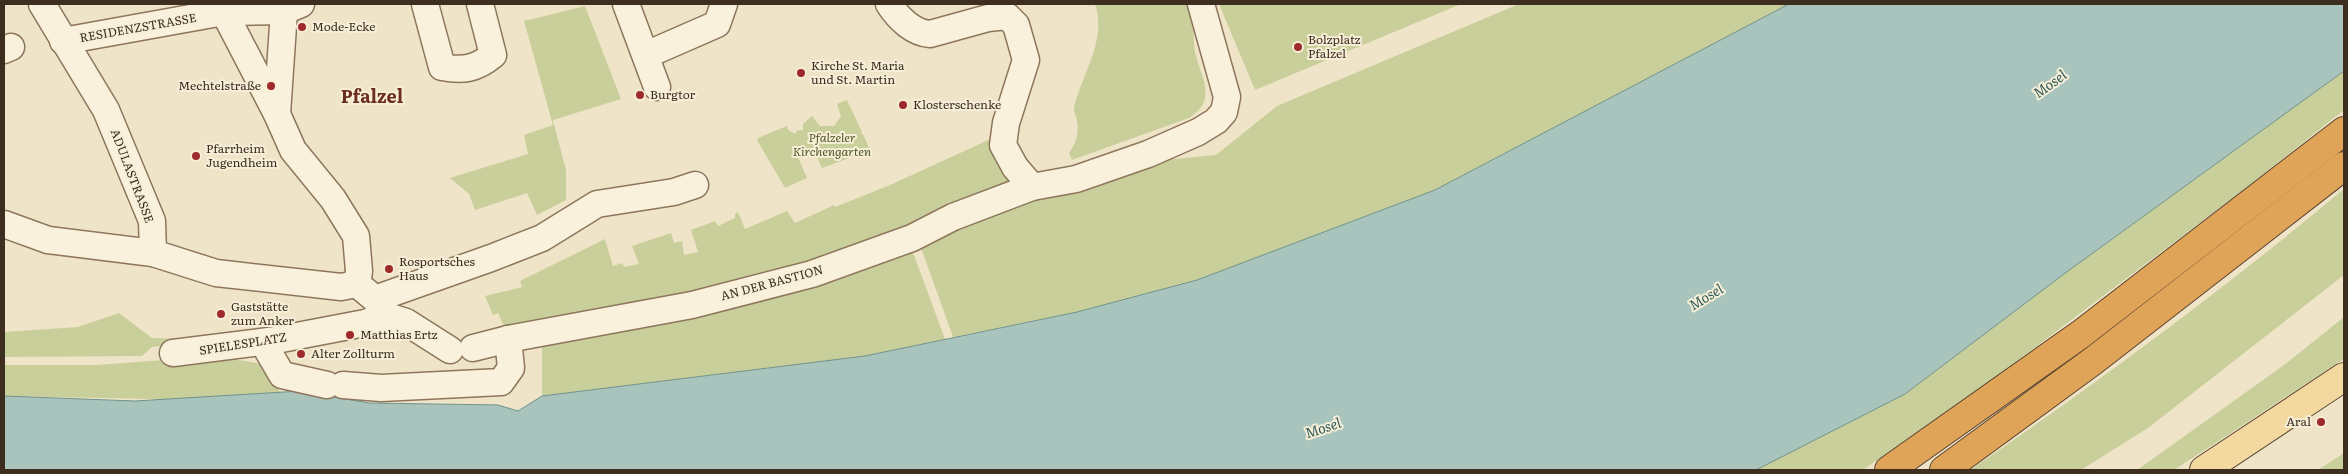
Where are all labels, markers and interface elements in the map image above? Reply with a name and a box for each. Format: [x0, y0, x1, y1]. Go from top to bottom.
street label: RESIDENZSTRASSE [78, 8, 198, 46]
place label: Mode-Ecke [312, 17, 376, 35]
marker: Mode-Ecke [296, 21, 308, 33]
place label: Bolzplatz Pfalzel [1308, 30, 1361, 62]
marker: Bolzplatz Pfalzel [1292, 41, 1304, 53]
place label: Kirche St. Maria und St. Martin [811, 56, 905, 88]
water label: Mosel [2029, 64, 2070, 102]
marker: Kirche St. Maria und St. Martin [795, 67, 807, 79]
place label: Mechtelstraße [178, 76, 261, 94]
marker: Mechtelstraße [265, 80, 277, 92]
district label: Pfalzel [341, 82, 404, 109]
place label: Burgtor [650, 85, 696, 103]
marker: Burgtor [634, 89, 646, 101]
place label: Klosterschenke [913, 95, 1001, 113]
marker: Klosterschenke [897, 99, 909, 111]
street label: ADULASTRASSE [107, 126, 159, 226]
park label: Pfalzeler Kirchengarten [793, 128, 871, 160]
place label: Pfarrheim Jugendheim [206, 139, 278, 171]
marker: Pfarrheim Jugendheim [190, 150, 202, 162]
place label: Rosportsches Haus [399, 252, 475, 284]
street label: AN DER BASTION [718, 260, 825, 304]
marker: Rosportsches Haus [383, 263, 395, 275]
water label: Mosel [1685, 278, 1726, 314]
place label: Gaststätte zum Anker [231, 297, 294, 329]
marker: Gaststätte zum Anker [215, 308, 227, 320]
place label: Matthias Ertz [360, 325, 438, 343]
street label: SPIELESPLATZ [198, 327, 288, 359]
marker: Matthias Ertz [344, 329, 356, 341]
place label: Alter Zollturm [311, 344, 395, 362]
marker: Alter Zollturm [295, 348, 307, 360]
water label: Mosel [1302, 412, 1343, 442]
place label: Aral [2286, 412, 2311, 430]
marker: Aral [2315, 416, 2327, 428]

